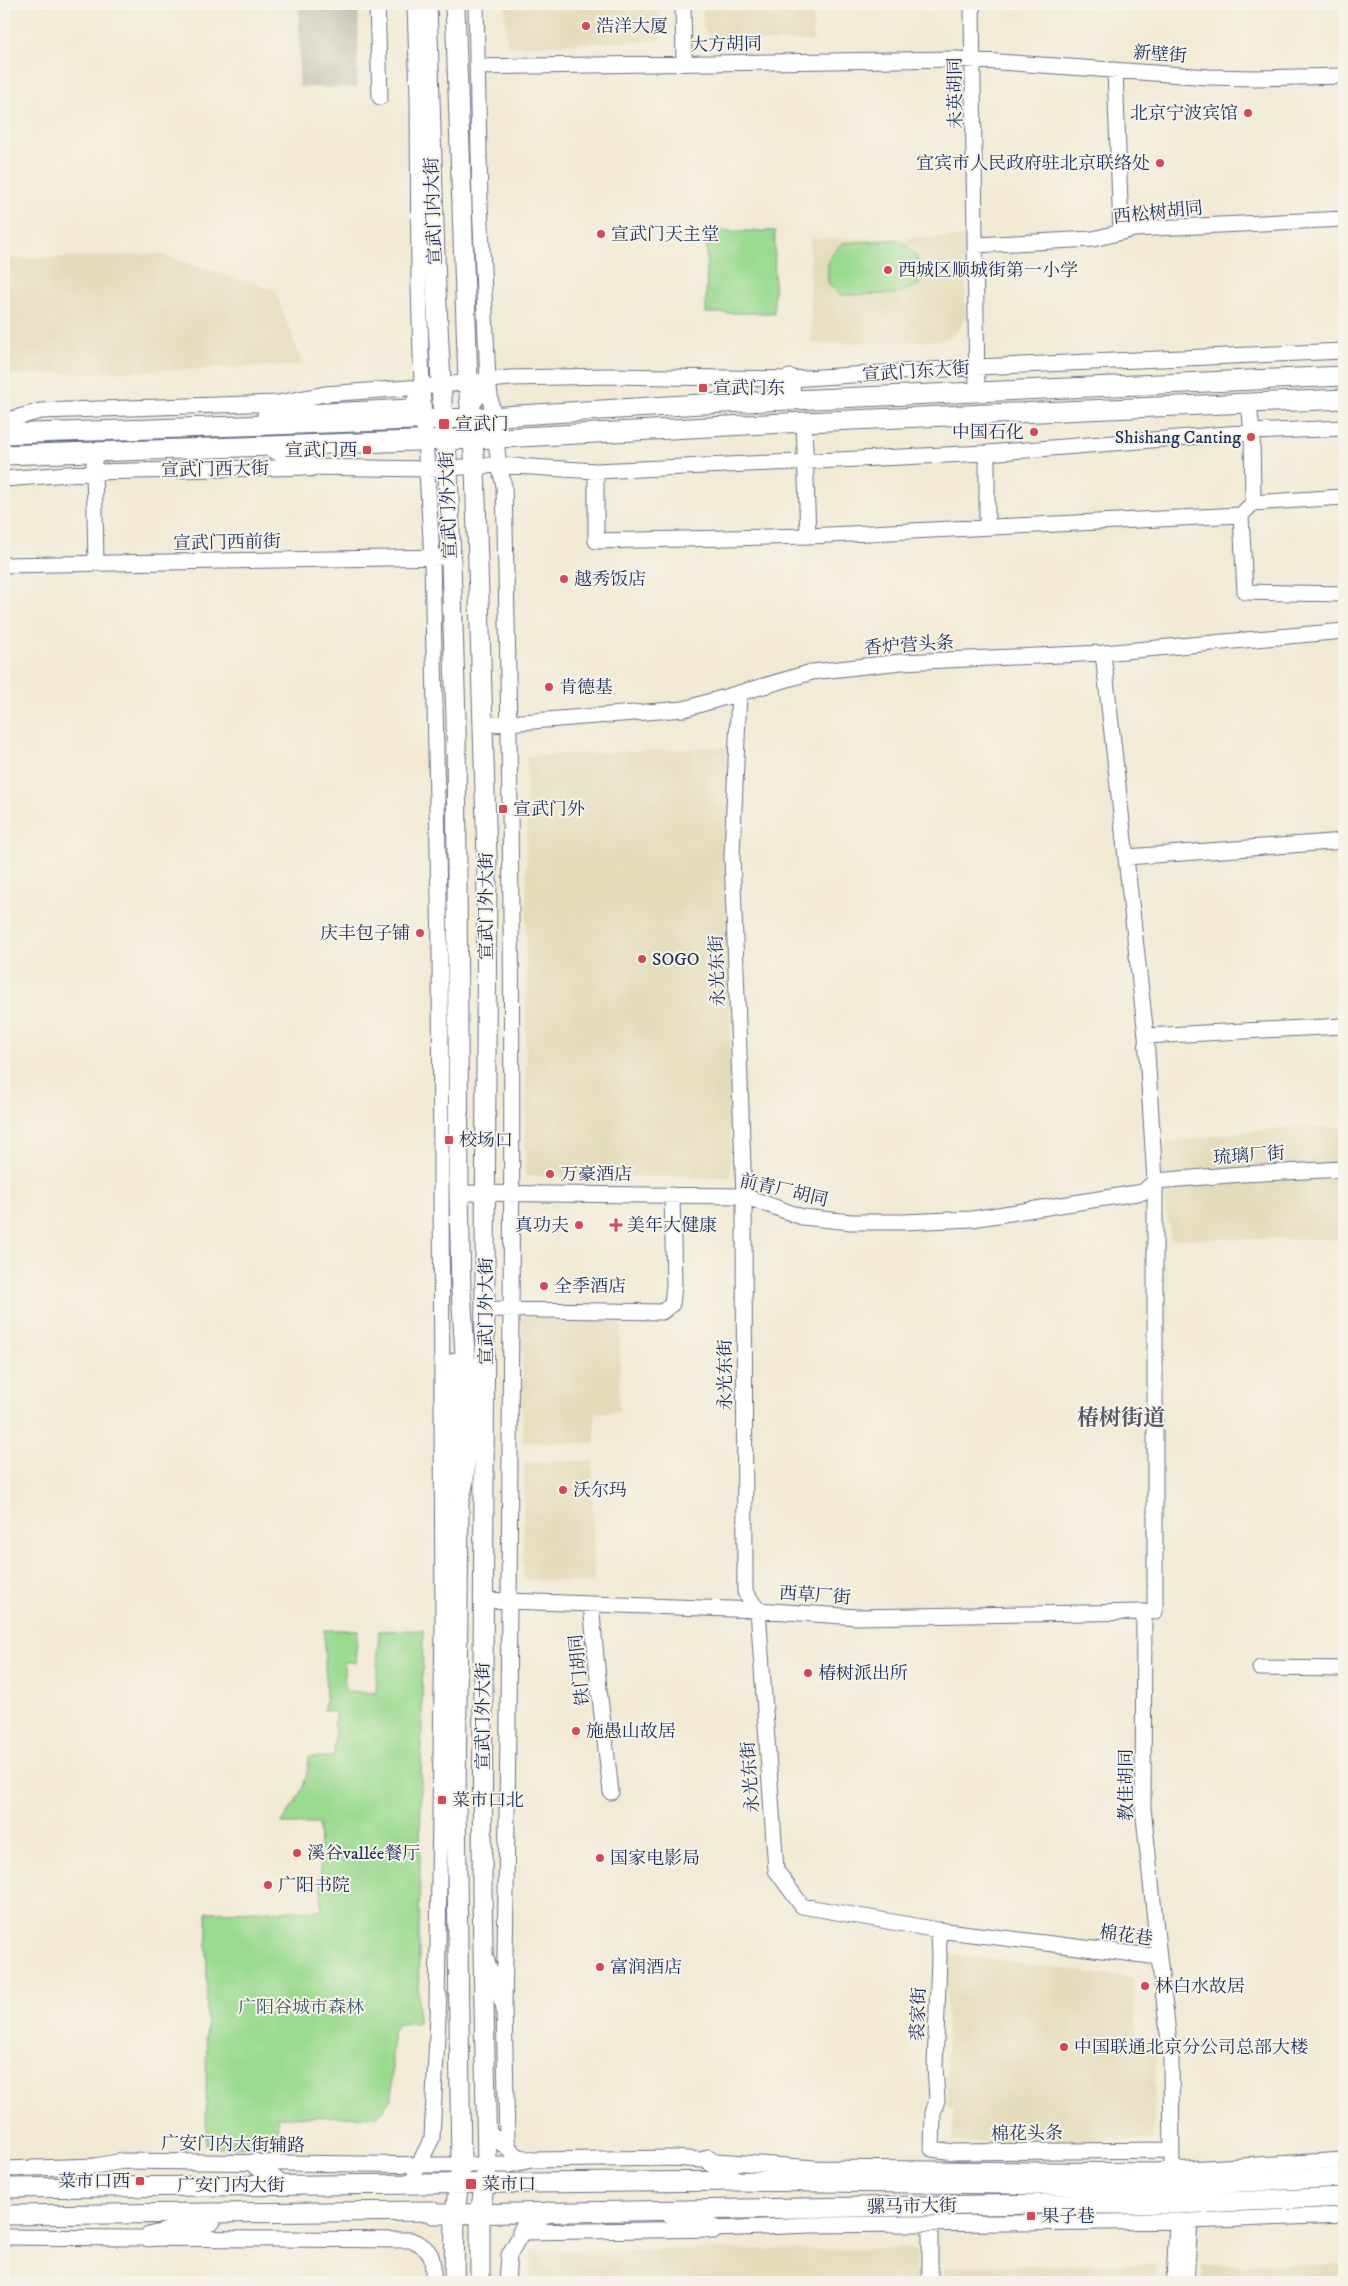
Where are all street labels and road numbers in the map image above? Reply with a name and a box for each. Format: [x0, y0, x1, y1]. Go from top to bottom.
street label: 大方胡同 [690, 33, 762, 57]
street label: 新壁街 [1132, 42, 1188, 68]
street label: 未英胡同 [944, 57, 968, 129]
street label: 宣武门内大街 [421, 157, 447, 265]
street label: 西松树胡同 [1112, 197, 1204, 229]
street label: 宣武门东大街 [861, 357, 971, 387]
street label: 宣武门外大街 [436, 451, 462, 559]
street label: 宣武门西大街 [161, 458, 269, 482]
street label: 宣武门西前街 [173, 531, 281, 555]
street label: 香炉营头条 [863, 632, 955, 660]
street label: 宣武门外大街 [476, 852, 498, 960]
street label: 永光东街 [706, 935, 730, 1007]
street label: 琉璃厂街 [1212, 1143, 1286, 1169]
street label: 前青厂胡同 [737, 1170, 830, 1212]
street label: 宣武门外大街 [476, 1257, 498, 1365]
street label: 永光东街 [715, 1339, 737, 1411]
street label: 西草厂街 [778, 1583, 852, 1609]
street label: 铁门胡同 [565, 1633, 595, 1707]
street label: 宣武门外大街 [473, 1662, 495, 1770]
street label: 永光东街 [738, 1740, 764, 1814]
street label: 教佳胡同 [1116, 1749, 1138, 1821]
street label: 棉花巷 [1098, 1921, 1154, 1951]
street label: 裘家街 [907, 1987, 931, 2041]
street label: 棉花头条 [991, 2122, 1063, 2146]
street label: 广安门内大街辅路 [161, 2133, 305, 2157]
street label: 广安门内大街 [177, 2175, 285, 2197]
street label: 骡马市大街 [867, 2195, 957, 2219]

